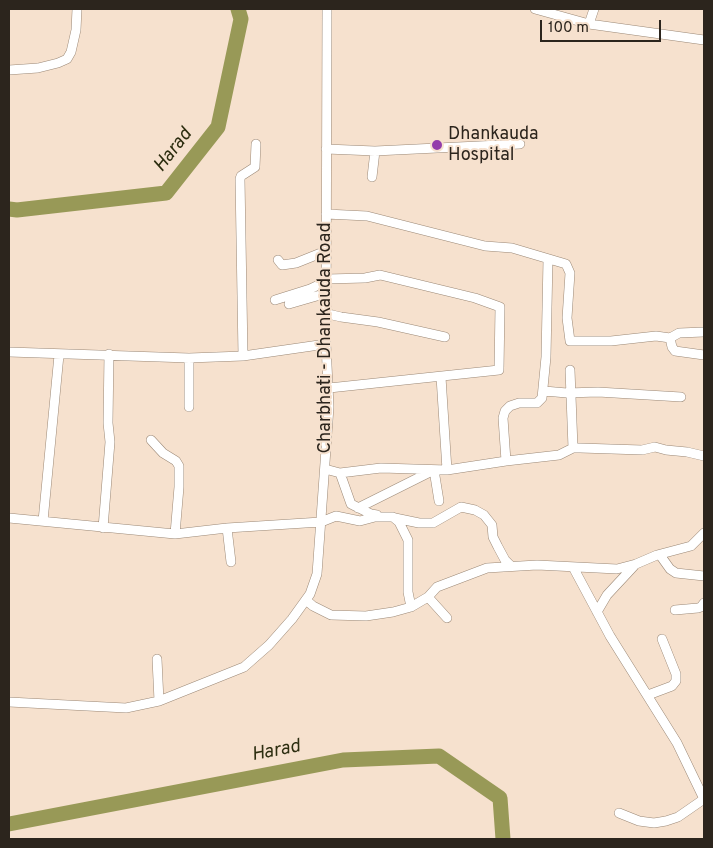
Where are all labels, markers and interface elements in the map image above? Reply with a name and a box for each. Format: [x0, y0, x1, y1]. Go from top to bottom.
scale bar [543, 10, 664, 42]
text: 100 m [548, 19, 589, 38]
place label: Dhankauda Hospital [448, 124, 539, 166]
water label: Harad [150, 125, 198, 177]
marker: Dhankauda Hospital [430, 138, 444, 152]
street label: Charbhati - Dhankauda Road [315, 222, 337, 454]
water label: Harad [250, 736, 302, 768]

